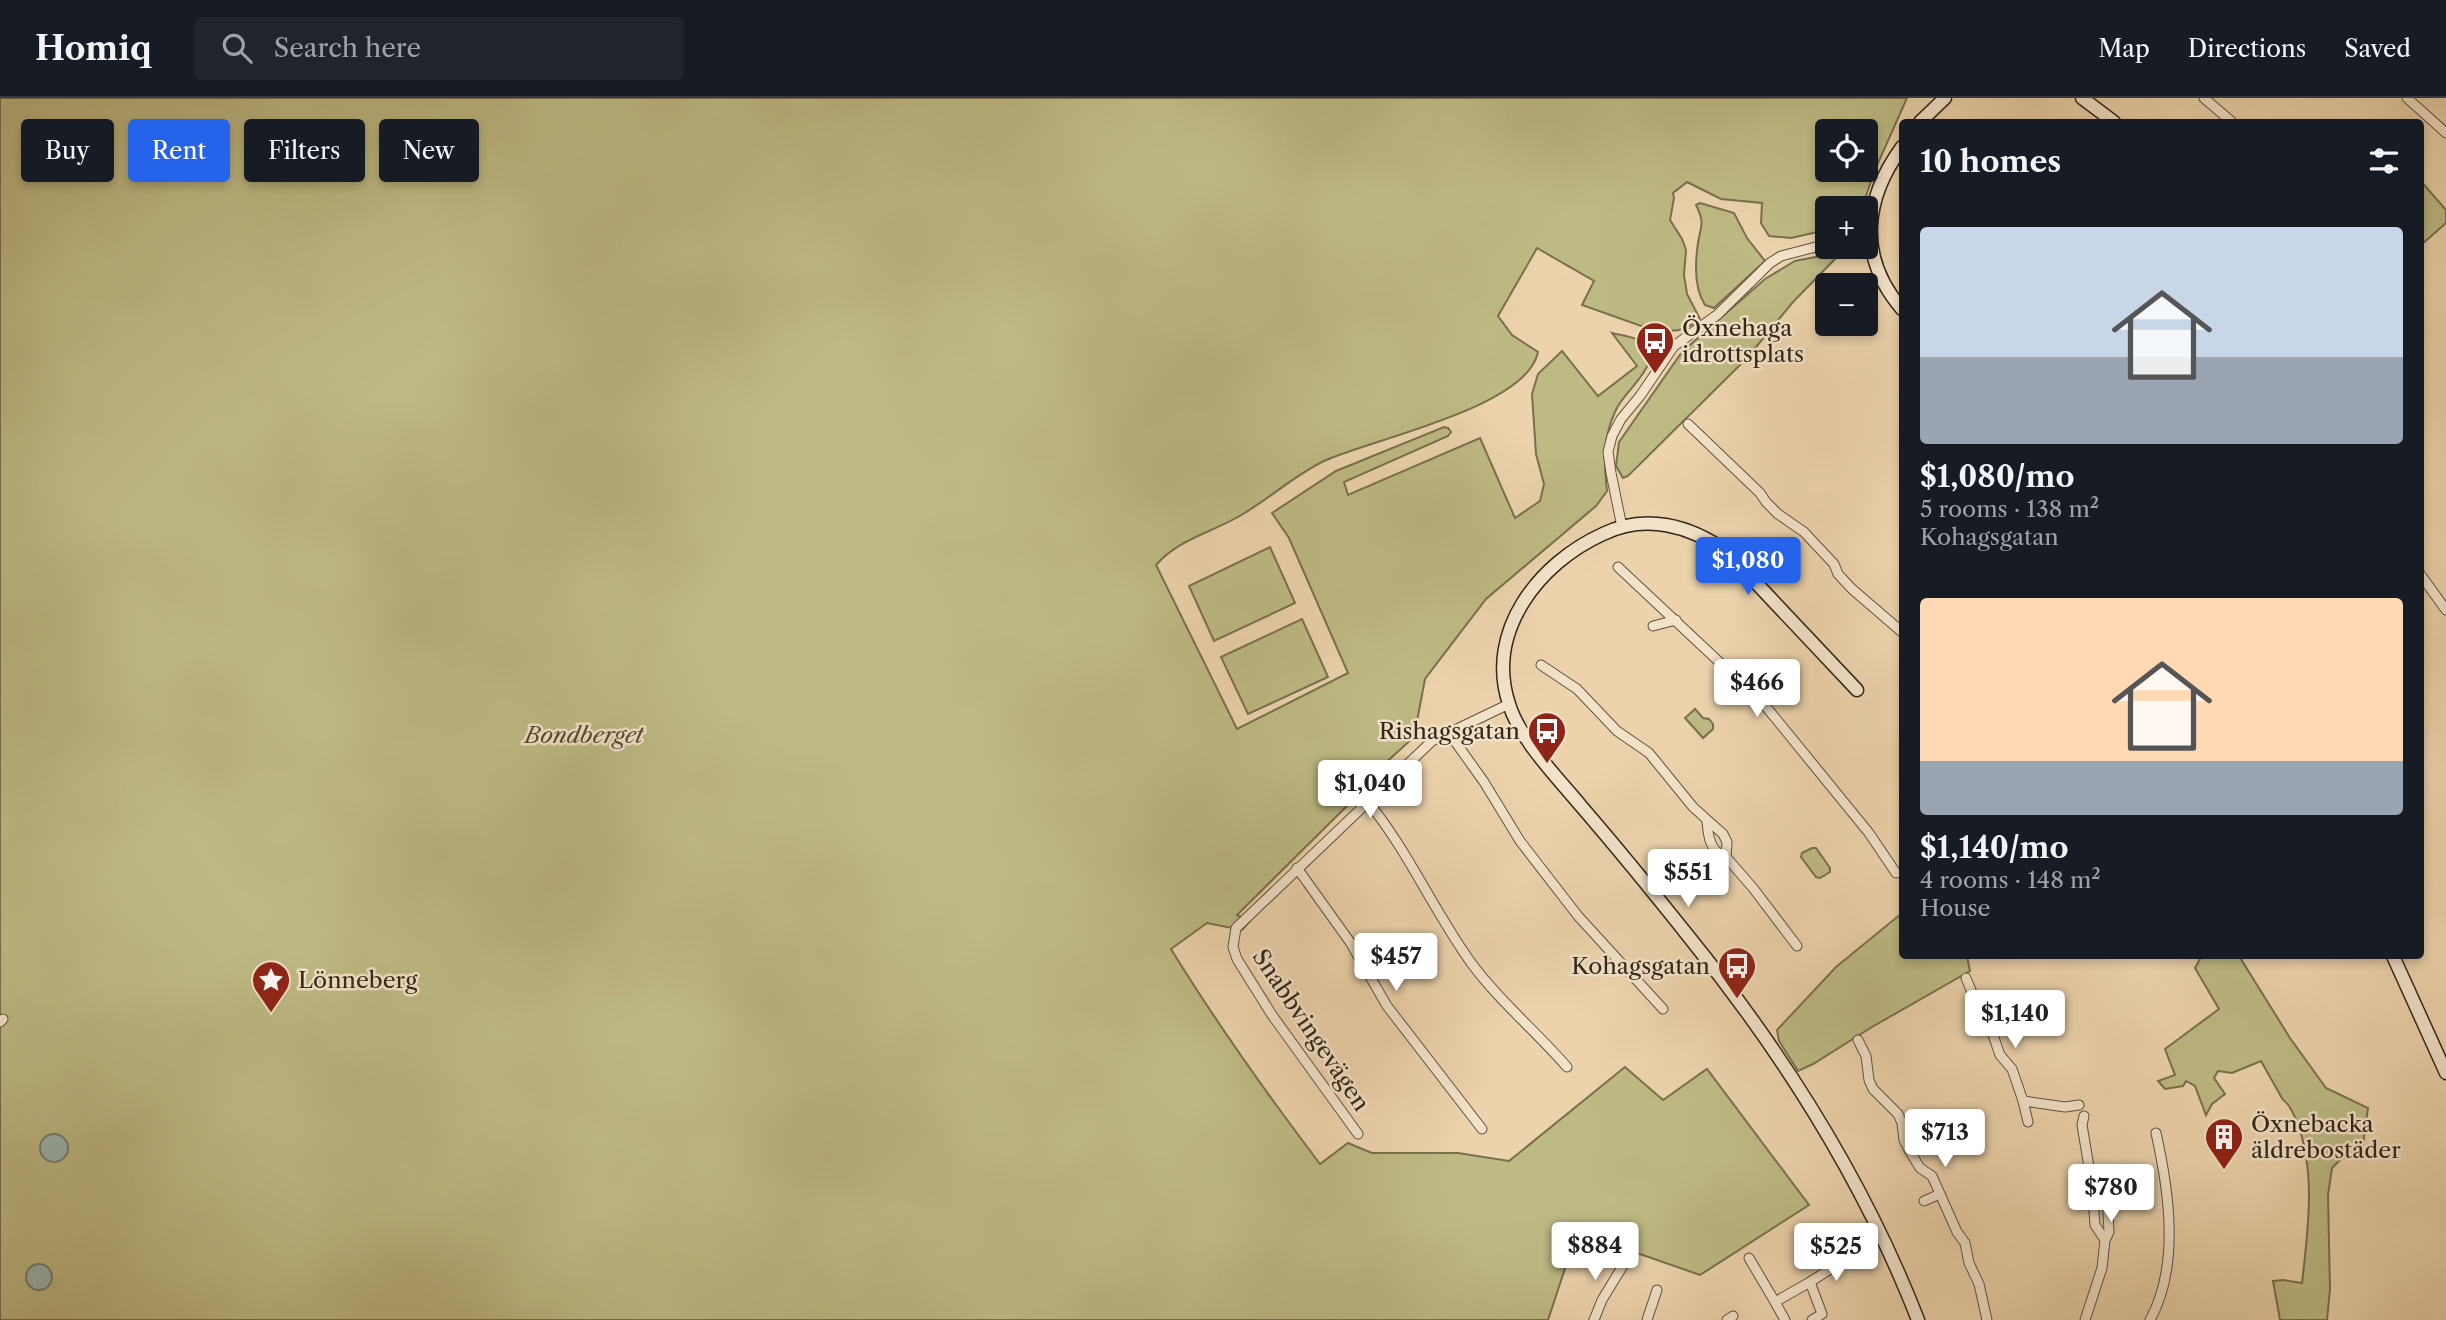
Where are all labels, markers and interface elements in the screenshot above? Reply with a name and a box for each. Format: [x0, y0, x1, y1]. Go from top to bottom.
search box [194, 17, 684, 80]
text: Homiq [35, 28, 152, 69]
icon: search [218, 29, 256, 67]
text: Search here [274, 32, 421, 64]
text: Map [2098, 34, 2150, 63]
text: Directions [2188, 34, 2306, 63]
text: Saved [2344, 34, 2411, 63]
chip: Buy [21, 119, 114, 182]
chip: Rent [128, 119, 230, 182]
chip: Filters [244, 119, 365, 182]
chip: New [379, 119, 479, 182]
map controls [1815, 119, 1878, 336]
button: locate [1815, 119, 1878, 182]
icon: filters [2365, 142, 2403, 180]
text: 10 homes [1920, 143, 2061, 180]
button: + [1815, 196, 1878, 259]
icon: home [2099, 272, 2225, 398]
button: − [1815, 273, 1878, 336]
place label: Öxnehaga idrottsplats [1682, 314, 1804, 368]
bus stop icon: Öxnehaga idrottsplats [1634, 320, 1676, 375]
text: $1,080/mo [1920, 458, 2075, 495]
text: 5 rooms · 138 m² [1920, 495, 2099, 523]
text: Kohagsgatan [1920, 523, 2059, 551]
pin: $1,080 [1691, 538, 1805, 597]
text: $1,080 [1712, 546, 1784, 574]
icon: home [2099, 643, 2225, 769]
pin: $466 [1716, 660, 1798, 719]
text: $466 [1730, 668, 1784, 696]
bus stop icon: Rishagsgatan [1526, 710, 1568, 765]
place label: Rishagsgatan [1379, 717, 1520, 745]
park label: Bondberget [522, 721, 645, 749]
pin: $1,040 [1313, 760, 1427, 820]
text: $1,040 [1334, 769, 1406, 797]
text: $1,140/mo [1920, 829, 2069, 866]
pin: $551 [1647, 850, 1729, 909]
text: $551 [1664, 858, 1712, 886]
text: 4 rooms · 148 m² [1920, 866, 2101, 894]
text: House [1920, 894, 1990, 922]
pin: $457 [1355, 934, 1437, 993]
text: $457 [1370, 942, 1422, 970]
street label: Snabbvingevägen [1247, 944, 1375, 1116]
bus stop icon: Kohagsgatan [1716, 945, 1758, 1000]
place label: Kohagsgatan [1571, 952, 1710, 980]
place icon: Lönneberg [250, 959, 292, 1014]
place label: Lönneberg [298, 966, 418, 994]
pin: $1,140 [1958, 990, 2072, 1050]
text: $1,140 [1981, 999, 2049, 1027]
pin: $713 [1904, 1110, 1986, 1169]
place label: Öxnebacka äldrebostäder [2251, 1110, 2401, 1164]
building icon: Öxnebacka äldrebostäder [2203, 1116, 2245, 1171]
text: $713 [1921, 1118, 1969, 1146]
pin: $780 [2070, 1164, 2152, 1224]
text: $780 [2084, 1173, 2138, 1201]
pin: $884 [1554, 1222, 1636, 1282]
pin: $525 [1795, 1224, 1877, 1283]
text: $884 [1568, 1231, 1622, 1259]
text: $525 [1810, 1232, 1862, 1260]

